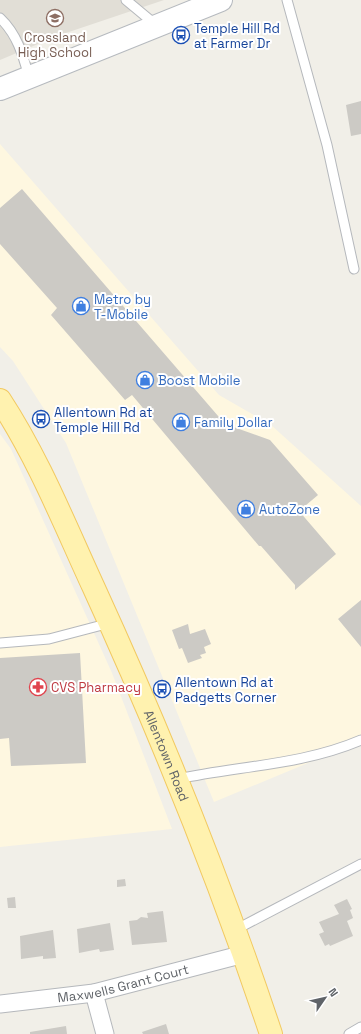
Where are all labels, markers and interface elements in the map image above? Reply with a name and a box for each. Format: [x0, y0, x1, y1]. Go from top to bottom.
school or university icon: Crossland High School [45, 8, 65, 28]
place label: Temple Hill Rd at Farmer Dr [194, 20, 280, 52]
bus stop icon: Temple Hill Rd at Farmer Dr [171, 25, 191, 45]
place label: Crossland High School [18, 29, 92, 61]
place label: Metro by T-Mobile [94, 291, 151, 323]
shop icon: Metro by T-Mobile [71, 296, 91, 316]
shop icon: Boost Mobile [135, 370, 155, 390]
place label: Boost Mobile [158, 372, 240, 389]
place label: Allentown Rd at Temple Hill Rd [54, 404, 152, 436]
bus stop icon: Allentown Rd at Temple Hill Rd [31, 409, 51, 429]
shop icon: Family Dollar [171, 412, 191, 432]
place label: Family Dollar [194, 414, 273, 431]
shop icon: AutoZone [236, 499, 256, 519]
place label: AutoZone [259, 501, 320, 518]
place label: Allentown Rd at Padgetts Corner [175, 674, 277, 706]
pharmacy icon: CVS Pharmacy [28, 677, 48, 697]
place label: CVS Pharmacy [51, 679, 141, 696]
bus stop icon: Allentown Rd at Padgetts Corner [152, 679, 172, 699]
street label: Allentown Road [140, 707, 193, 804]
street label: Maxwells Grant Court [57, 960, 190, 1006]
north arrow [305, 978, 345, 1018]
text: N [325, 985, 341, 999]

